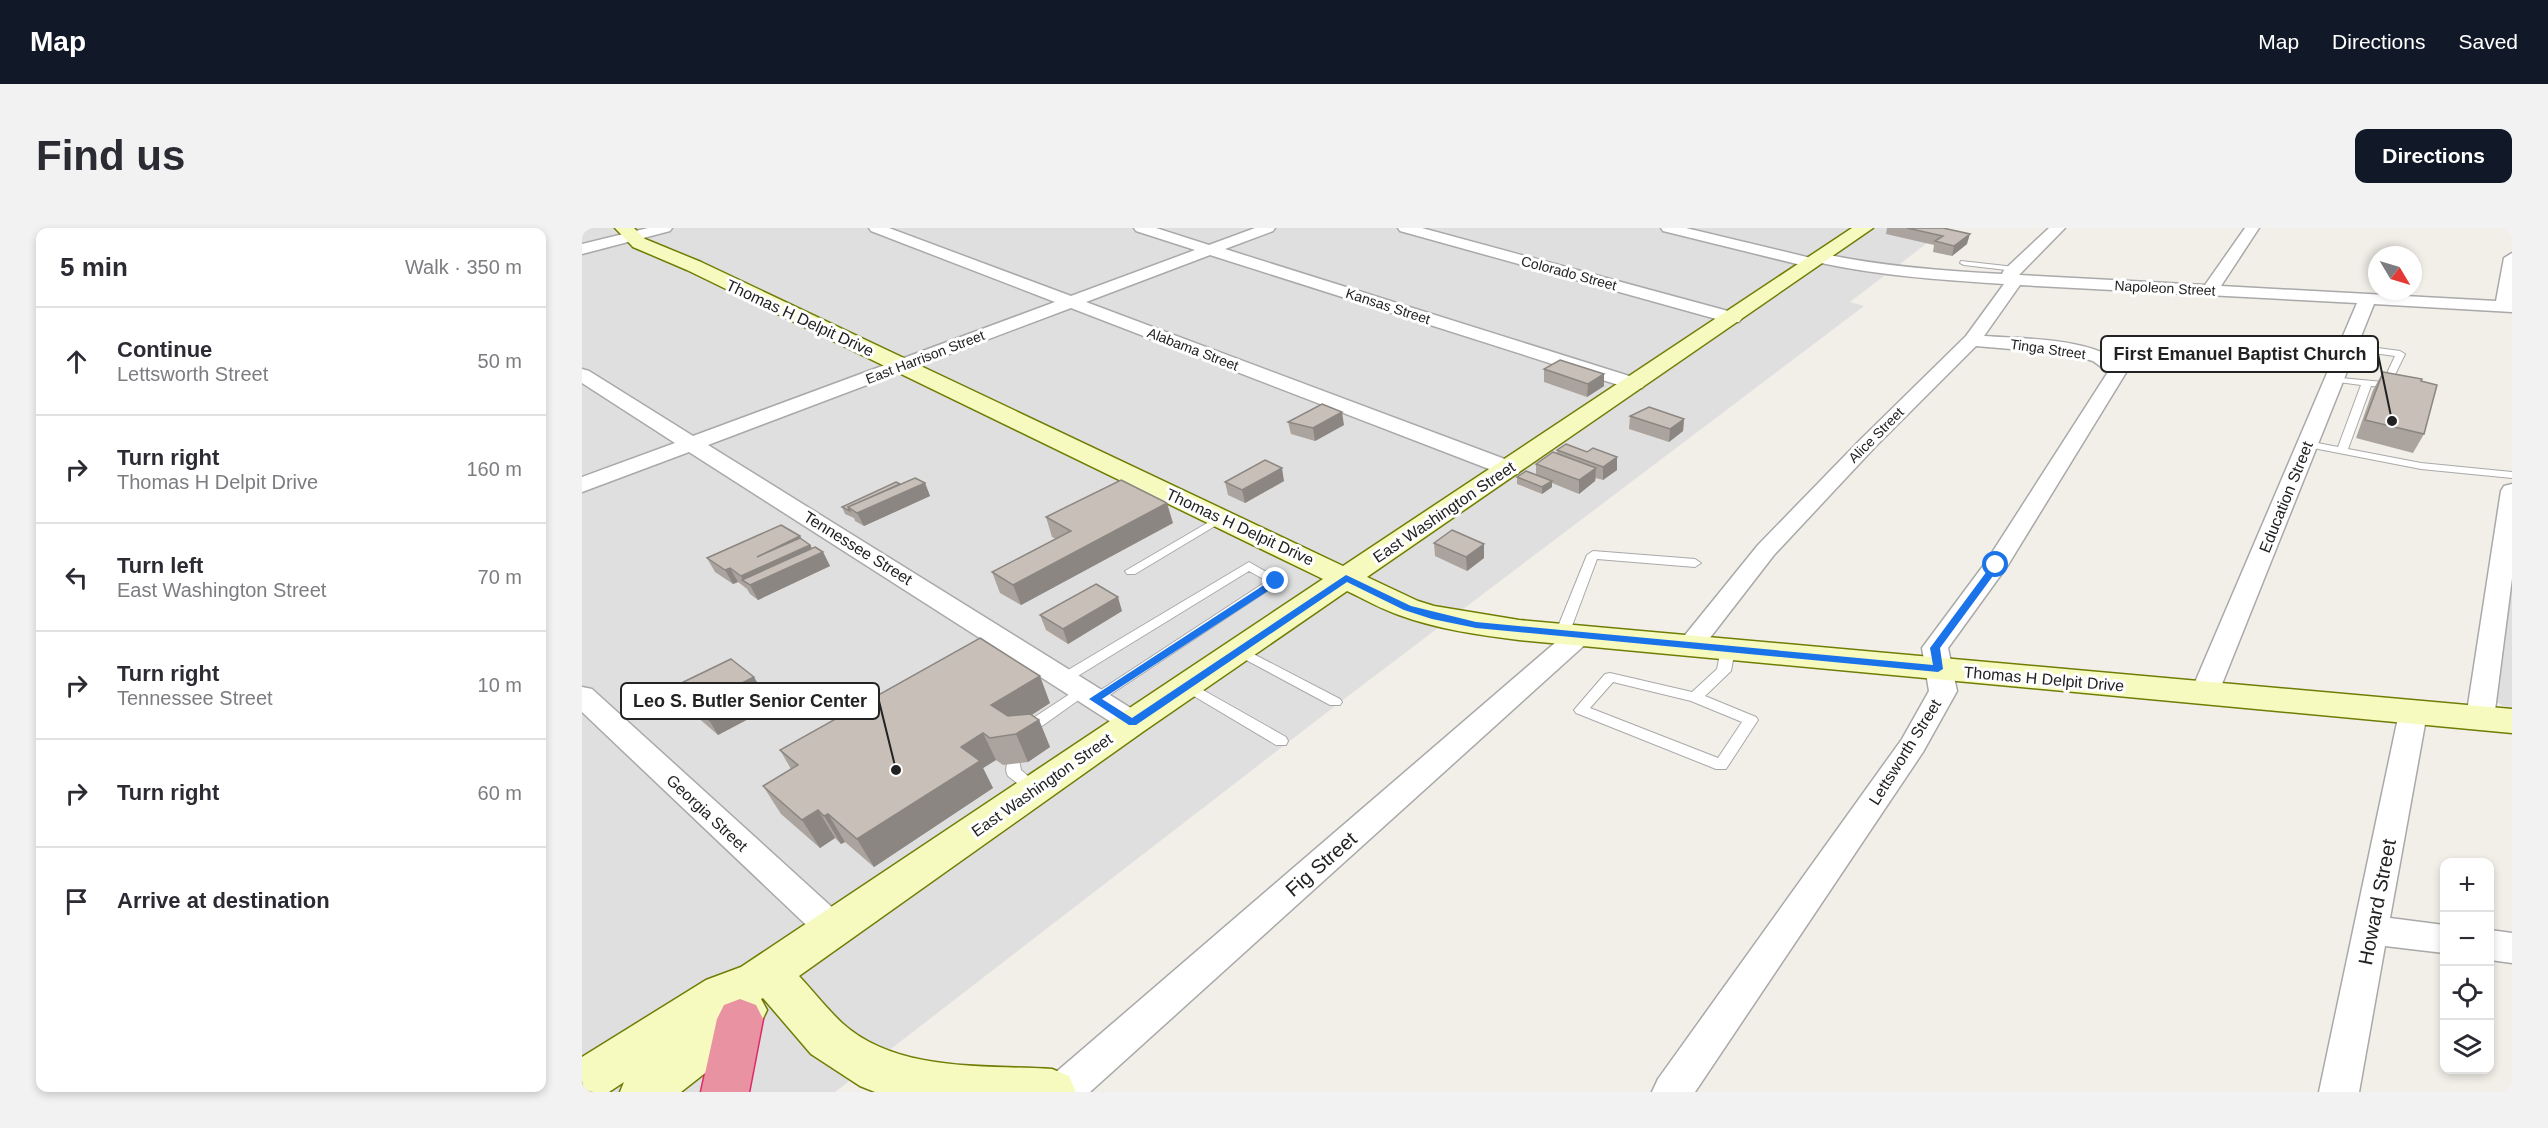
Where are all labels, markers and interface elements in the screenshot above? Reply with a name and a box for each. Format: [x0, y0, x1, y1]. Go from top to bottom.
text: Map [30, 26, 86, 57]
text: Map [2258, 30, 2299, 53]
text: Directions [2332, 30, 2425, 53]
text: Saved [2458, 30, 2518, 53]
button: Directions [2355, 129, 2512, 183]
text: Find us [36, 132, 185, 179]
north arrow [2368, 246, 2422, 300]
text: 5 min [60, 252, 128, 282]
street label: Colorado Street [1520, 253, 1619, 293]
text: Walk · 350 m [405, 256, 522, 278]
street label: Thomas H Delpit Drive [723, 276, 877, 360]
street label: Napoleon Street [2114, 277, 2216, 299]
street label: Kansas Street [1344, 285, 1432, 327]
street label: Alabama Street [1145, 324, 1241, 374]
street label: East Harrison Street [863, 327, 987, 387]
street label: Tinga Street [2009, 336, 2087, 362]
callout: First Emanuel Baptist Church [2101, 336, 2378, 372]
text: Continue [117, 337, 212, 362]
text: First Emanuel Baptist Church [2113, 344, 2367, 364]
icon: ahead [60, 345, 93, 378]
text: 50 m [478, 350, 522, 372]
text: Lettsworth Street [117, 363, 268, 385]
street label: Alice Street [1845, 404, 1907, 466]
street label: Education Street [2256, 438, 2316, 555]
text: Turn right [117, 445, 219, 470]
icon: right [60, 453, 93, 486]
text: 160 m [466, 458, 522, 480]
street label: East Washington Street [1370, 458, 1519, 566]
text: Thomas H Delpit Drive [117, 471, 318, 493]
street label: Thomas H Delpit Drive [1163, 485, 1317, 569]
street label: Tennessee Street [801, 508, 916, 588]
route start [1982, 551, 2008, 577]
text: Turn left [117, 553, 203, 578]
icon: left [60, 561, 93, 594]
text: 70 m [478, 566, 522, 588]
route end [1262, 567, 1288, 593]
text: East Washington Street [117, 579, 326, 601]
text: Turn right [117, 661, 219, 686]
street label: Thomas H Delpit Drive [1963, 664, 2125, 694]
icon: right [60, 669, 93, 702]
text: 10 m [478, 674, 522, 696]
callout: Leo S. Butler Senior Center [621, 683, 879, 719]
text: Tennessee Street [117, 687, 273, 709]
text: Leo S. Butler Senior Center [633, 691, 867, 711]
street label: Lettsworth Street [1866, 696, 1945, 808]
street label: East Washington Street [969, 730, 1116, 840]
street label: Georgia Street [663, 771, 751, 855]
icon: right [60, 777, 93, 810]
text: Turn right [117, 780, 219, 805]
text: 60 m [478, 782, 522, 804]
street label: Fig Street [1281, 827, 1361, 901]
street label: Howard Street [2354, 837, 2400, 967]
map controls [2440, 858, 2494, 1074]
button: + [2440, 858, 2494, 912]
icon: arrive [60, 885, 93, 918]
text: Arrive at destination [117, 888, 330, 913]
button: − [2440, 912, 2494, 966]
button: locate [2440, 966, 2494, 1020]
button: layers [2440, 1020, 2494, 1074]

